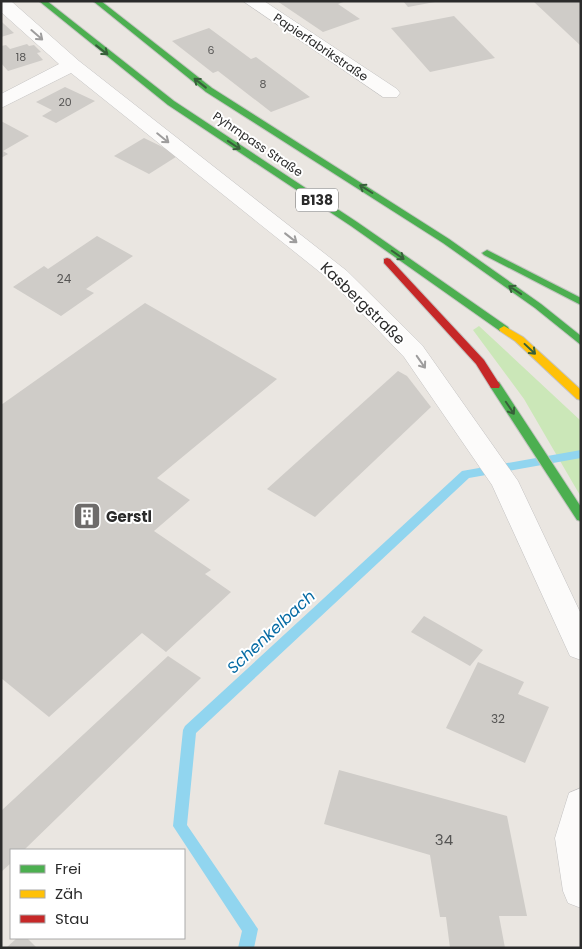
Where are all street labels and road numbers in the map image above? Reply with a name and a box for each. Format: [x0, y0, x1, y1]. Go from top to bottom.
street label: Papierfabrikstraße [270, 9, 372, 85]
street label: Pyhrnpass Straße [210, 108, 306, 180]
road number: B138 [296, 188, 338, 212]
street label: Kasbergstraße [316, 257, 410, 349]

